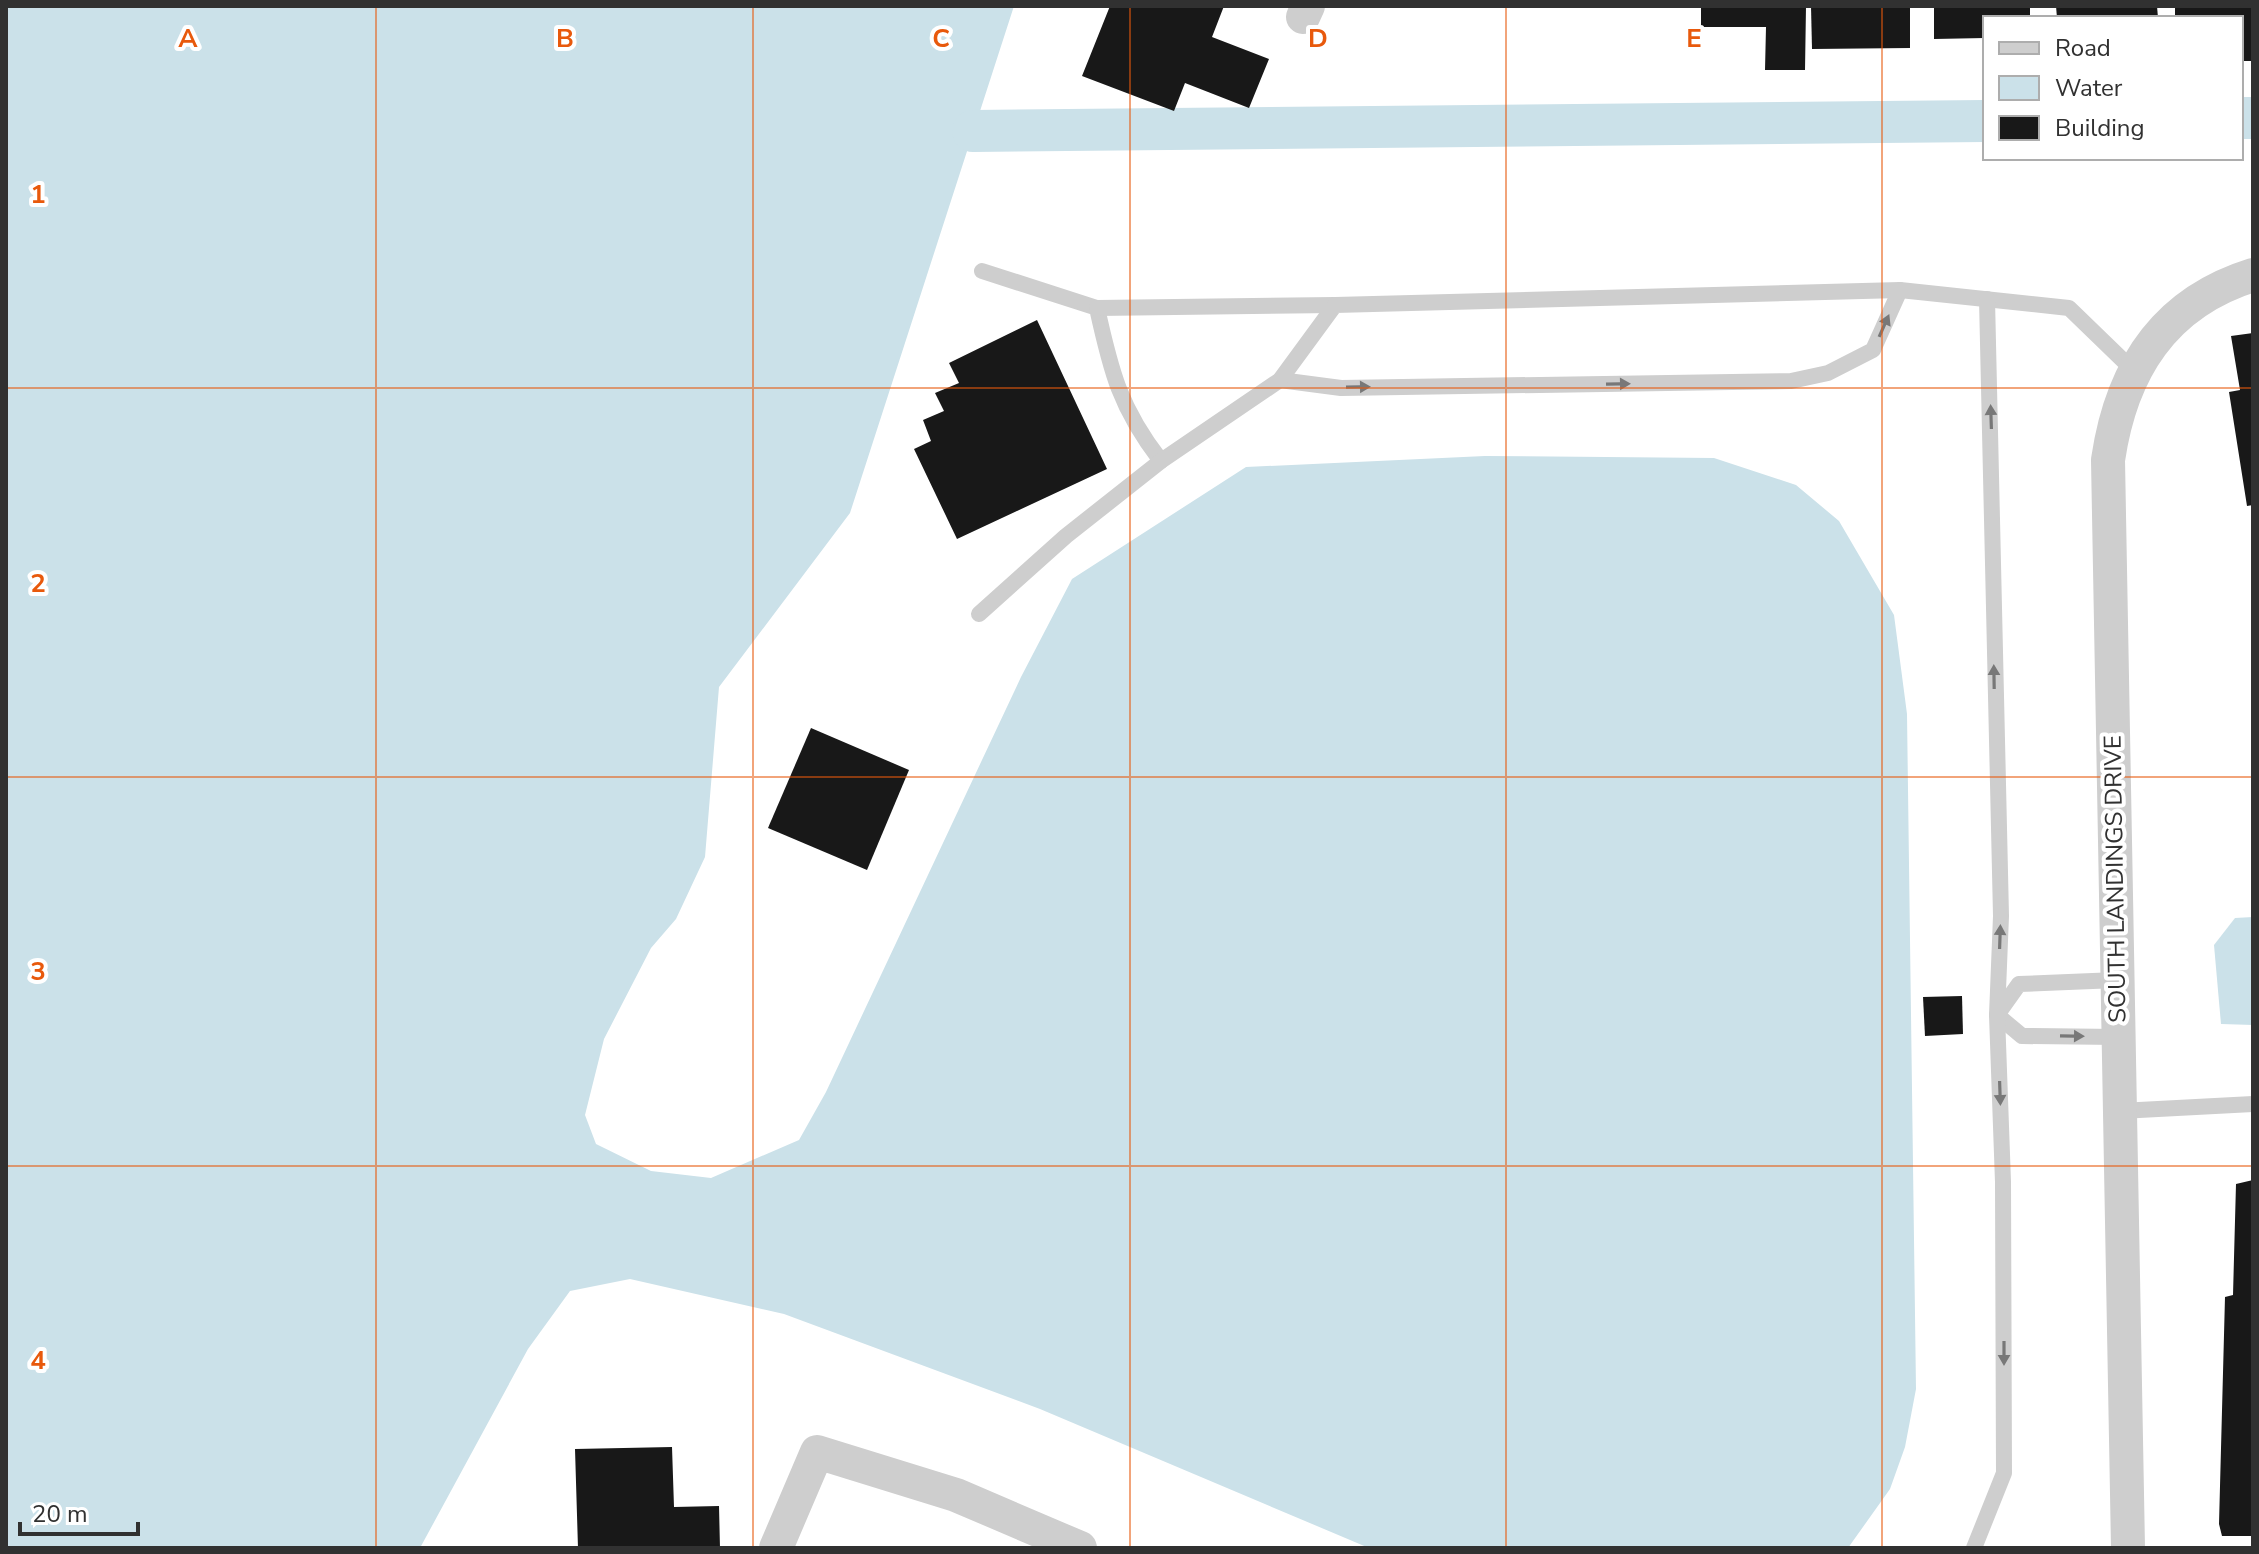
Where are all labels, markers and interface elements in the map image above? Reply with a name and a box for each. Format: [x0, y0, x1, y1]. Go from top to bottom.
legend [1983, 16, 2243, 160]
text: A [178, 21, 198, 56]
text: B [556, 21, 574, 56]
text: C [932, 21, 950, 56]
text: D [1308, 21, 1328, 56]
text: E [1686, 21, 1702, 56]
text: Road [2055, 32, 2111, 64]
text: Water [2055, 72, 2123, 104]
text: Building [2055, 112, 2145, 144]
text: 1 [30, 177, 46, 212]
one-way arrow [1877, 314, 1890, 338]
one-way arrow [1606, 377, 1631, 390]
one-way arrow [1346, 381, 1371, 394]
one-way arrow [1985, 404, 1998, 430]
text: 2 [30, 566, 46, 601]
one-way arrow [1988, 664, 2000, 689]
street label: SOUTH LANDINGS DRIVE [2096, 735, 2134, 1023]
one-way arrow [1993, 924, 2006, 949]
text: 3 [30, 954, 46, 989]
one-way arrow [2060, 1030, 2085, 1043]
one-way arrow [1994, 1081, 2007, 1106]
one-way arrow [1998, 1341, 2010, 1366]
text: 4 [30, 1343, 46, 1378]
scale bar [20, 1486, 138, 1536]
text: 20 m [32, 1498, 88, 1530]

